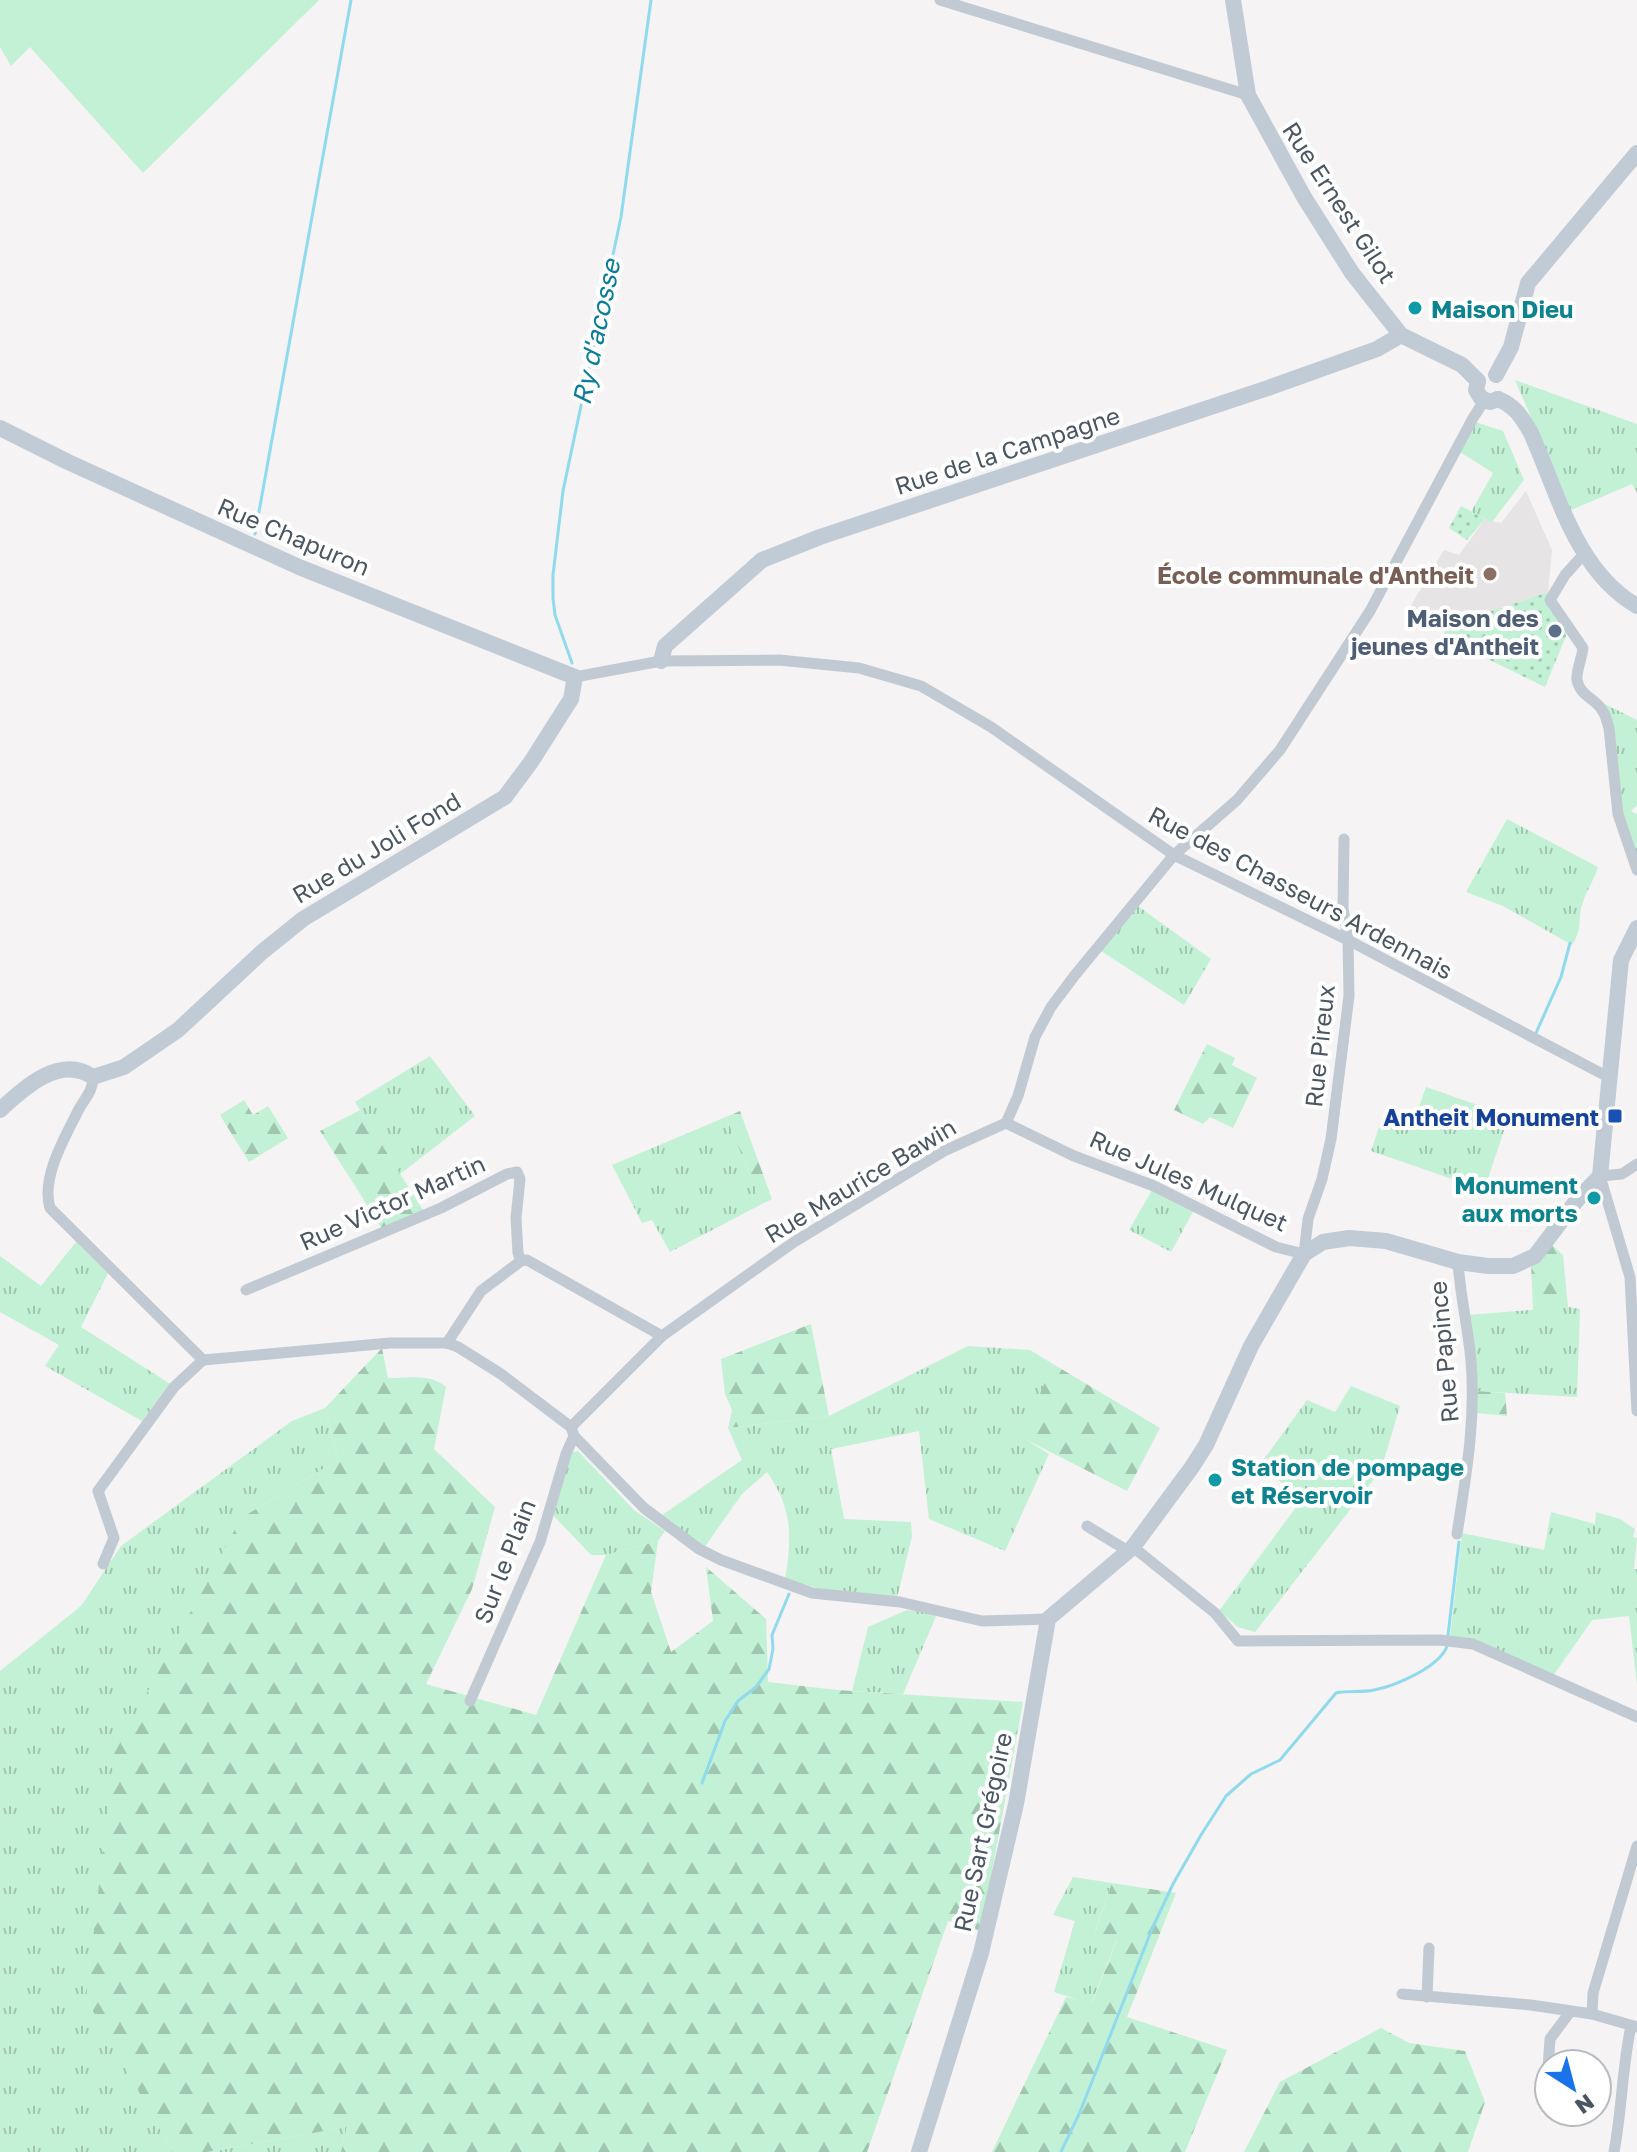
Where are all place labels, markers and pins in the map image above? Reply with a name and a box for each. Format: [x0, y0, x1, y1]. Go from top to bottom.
place label: Maison Dieu [1431, 294, 1573, 323]
marker: Maison Dieu [1406, 299, 1424, 317]
place label: École communale d'Antheit [1157, 560, 1474, 589]
marker: École communale d'Antheit [1481, 565, 1499, 583]
place label: Maison des jeunes d'Antheit [1350, 603, 1539, 660]
marker: Maison des jeunes d'Antheit [1546, 622, 1564, 640]
place label: Antheit Monument [1383, 1102, 1599, 1131]
marker: Antheit Monument [1606, 1107, 1624, 1125]
place label: Monument aux morts [1454, 1170, 1578, 1227]
marker: Monument aux morts [1585, 1189, 1603, 1207]
place label: Station de pompage et Réservoir [1231, 1452, 1464, 1509]
marker: Station de pompage et Réservoir [1206, 1471, 1224, 1489]

